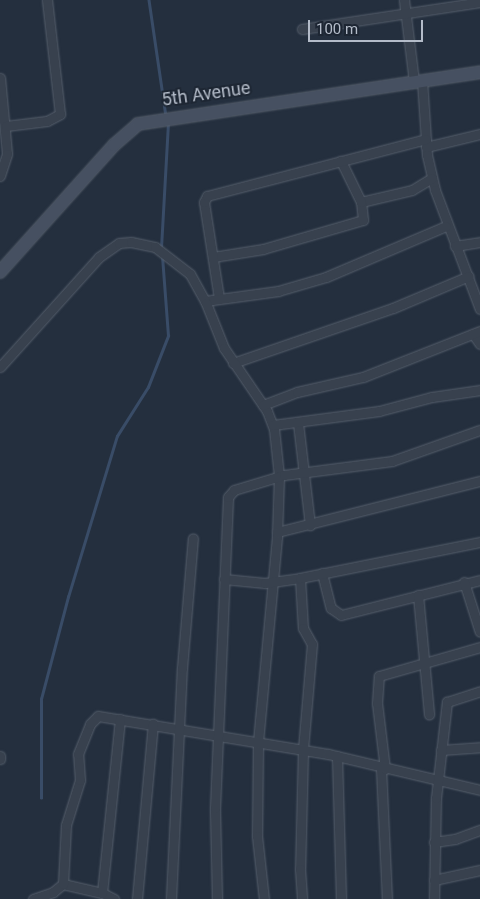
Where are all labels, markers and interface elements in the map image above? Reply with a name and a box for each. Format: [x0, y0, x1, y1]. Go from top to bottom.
scale bar [310, 10, 425, 42]
text: 100 m [316, 20, 358, 38]
street label: 5th Avenue [160, 77, 252, 111]

